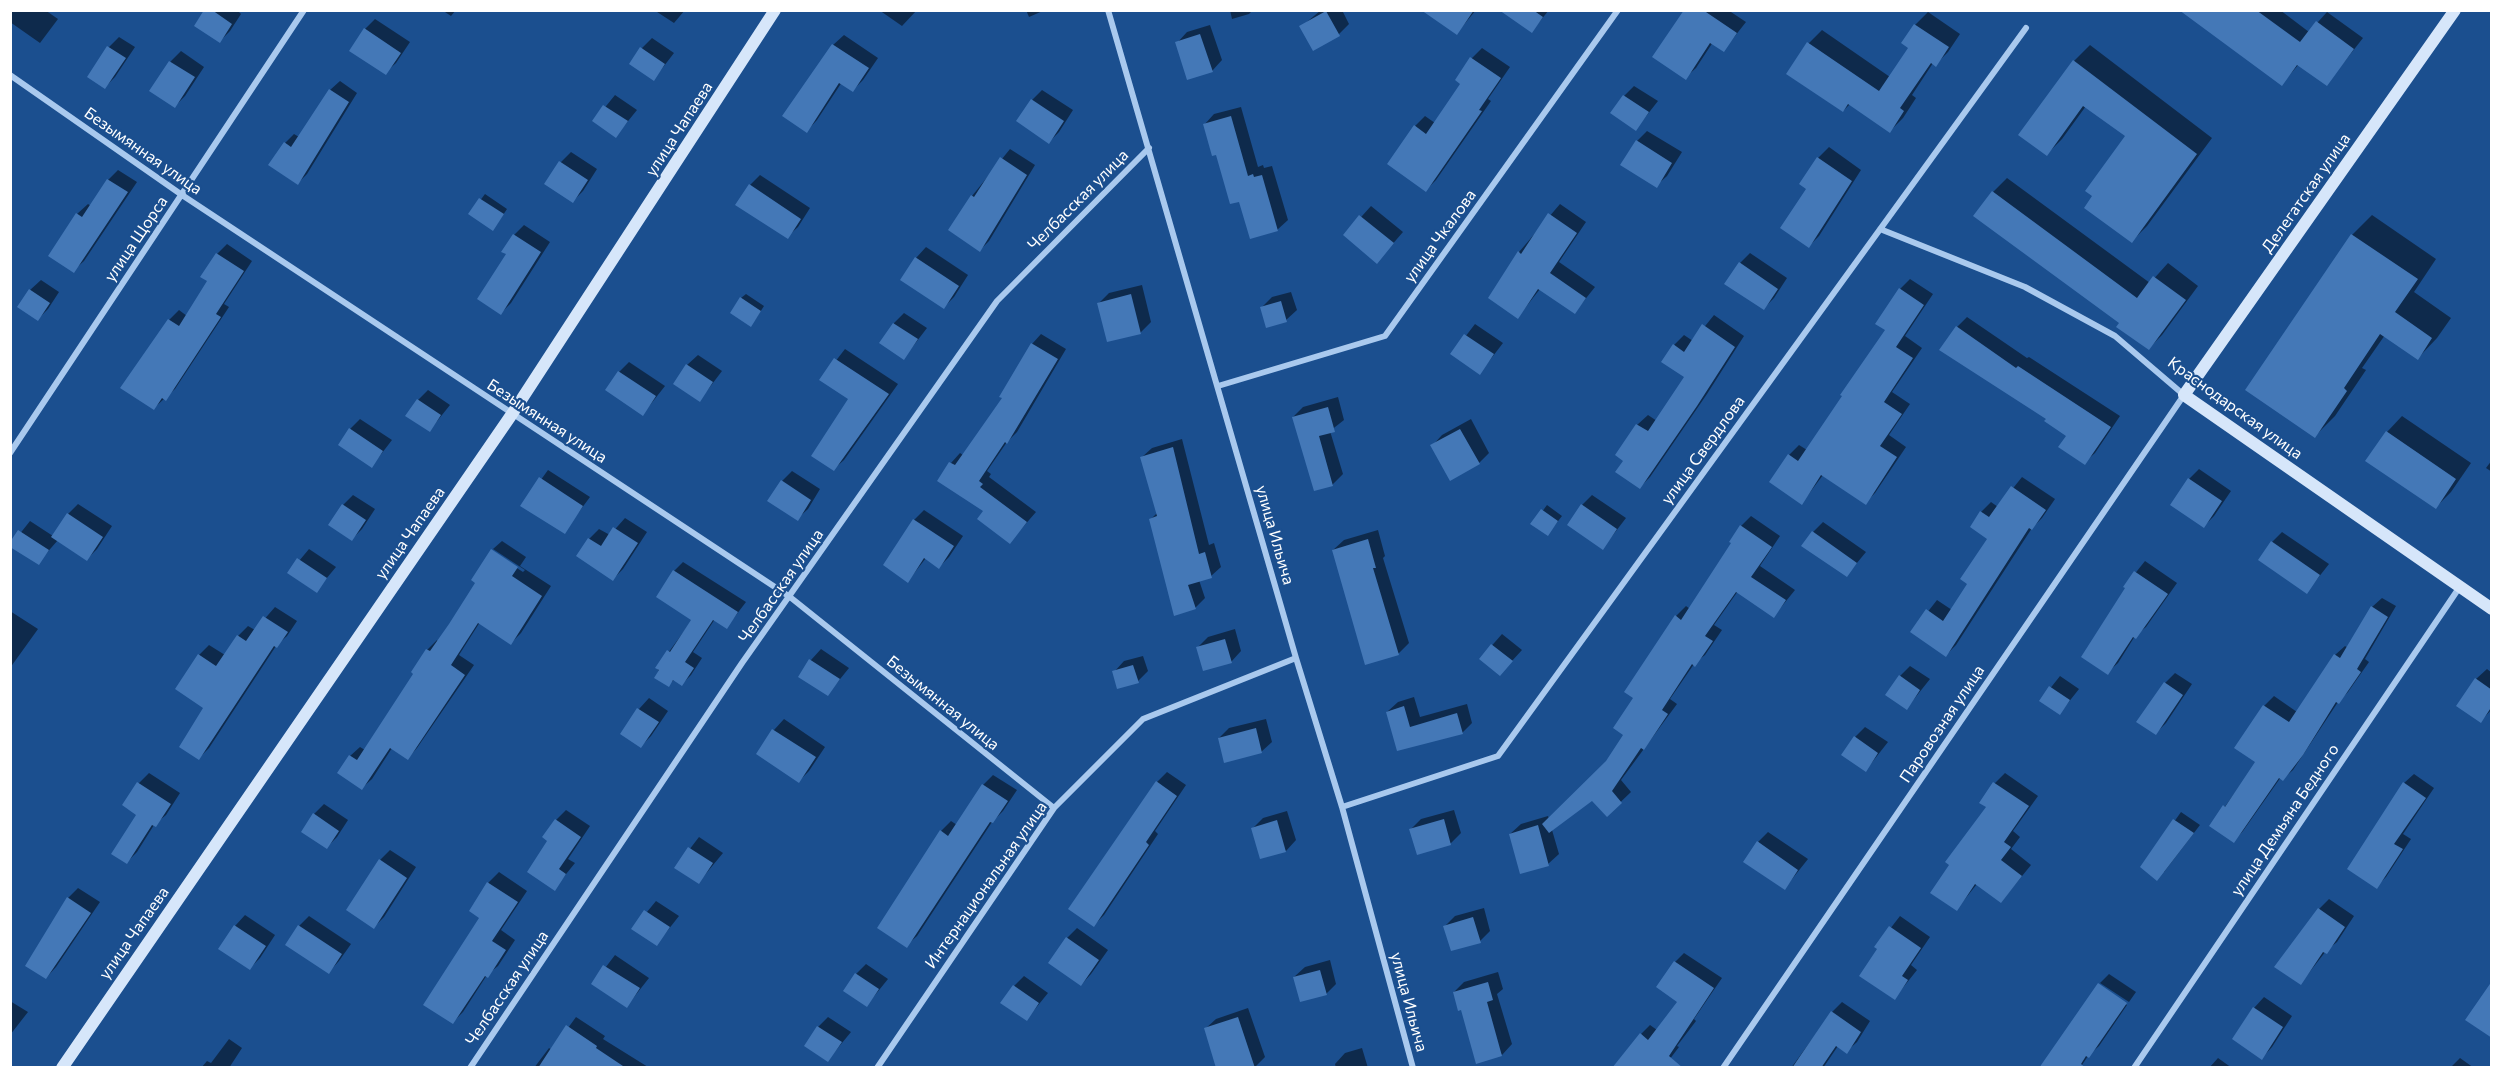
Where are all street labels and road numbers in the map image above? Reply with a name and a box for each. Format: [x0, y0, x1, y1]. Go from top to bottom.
street label: улица Чапаева [641, 78, 717, 180]
street label: Безымянная улица [80, 103, 206, 199]
street label: Делегатская улица [2258, 130, 2354, 256]
street label: Челбасская улица [1024, 146, 1132, 254]
street label: улица Чкалова [1400, 186, 1480, 286]
street label: улица Щорса [100, 193, 172, 285]
street label: Краснодарская улица [2164, 353, 2306, 463]
street label: Безымянная улица [483, 375, 611, 467]
street label: улица Свердлова [1657, 392, 1749, 508]
street label: улица Чапаева [371, 483, 449, 583]
street label: улица Ильича [1252, 483, 1298, 587]
street label: Челбасская улица [735, 525, 827, 647]
street label: Безымянная улица [883, 652, 1003, 754]
street label: Паровозная улица [1896, 662, 1988, 786]
street label: улица Демьяна Бедного [2227, 740, 2343, 900]
street label: Интернациональная улица [921, 798, 1051, 972]
street label: улица Чапаева [95, 883, 173, 983]
street label: Челбасская улица [461, 927, 553, 1049]
street label: улица Ильича [1386, 950, 1432, 1054]

